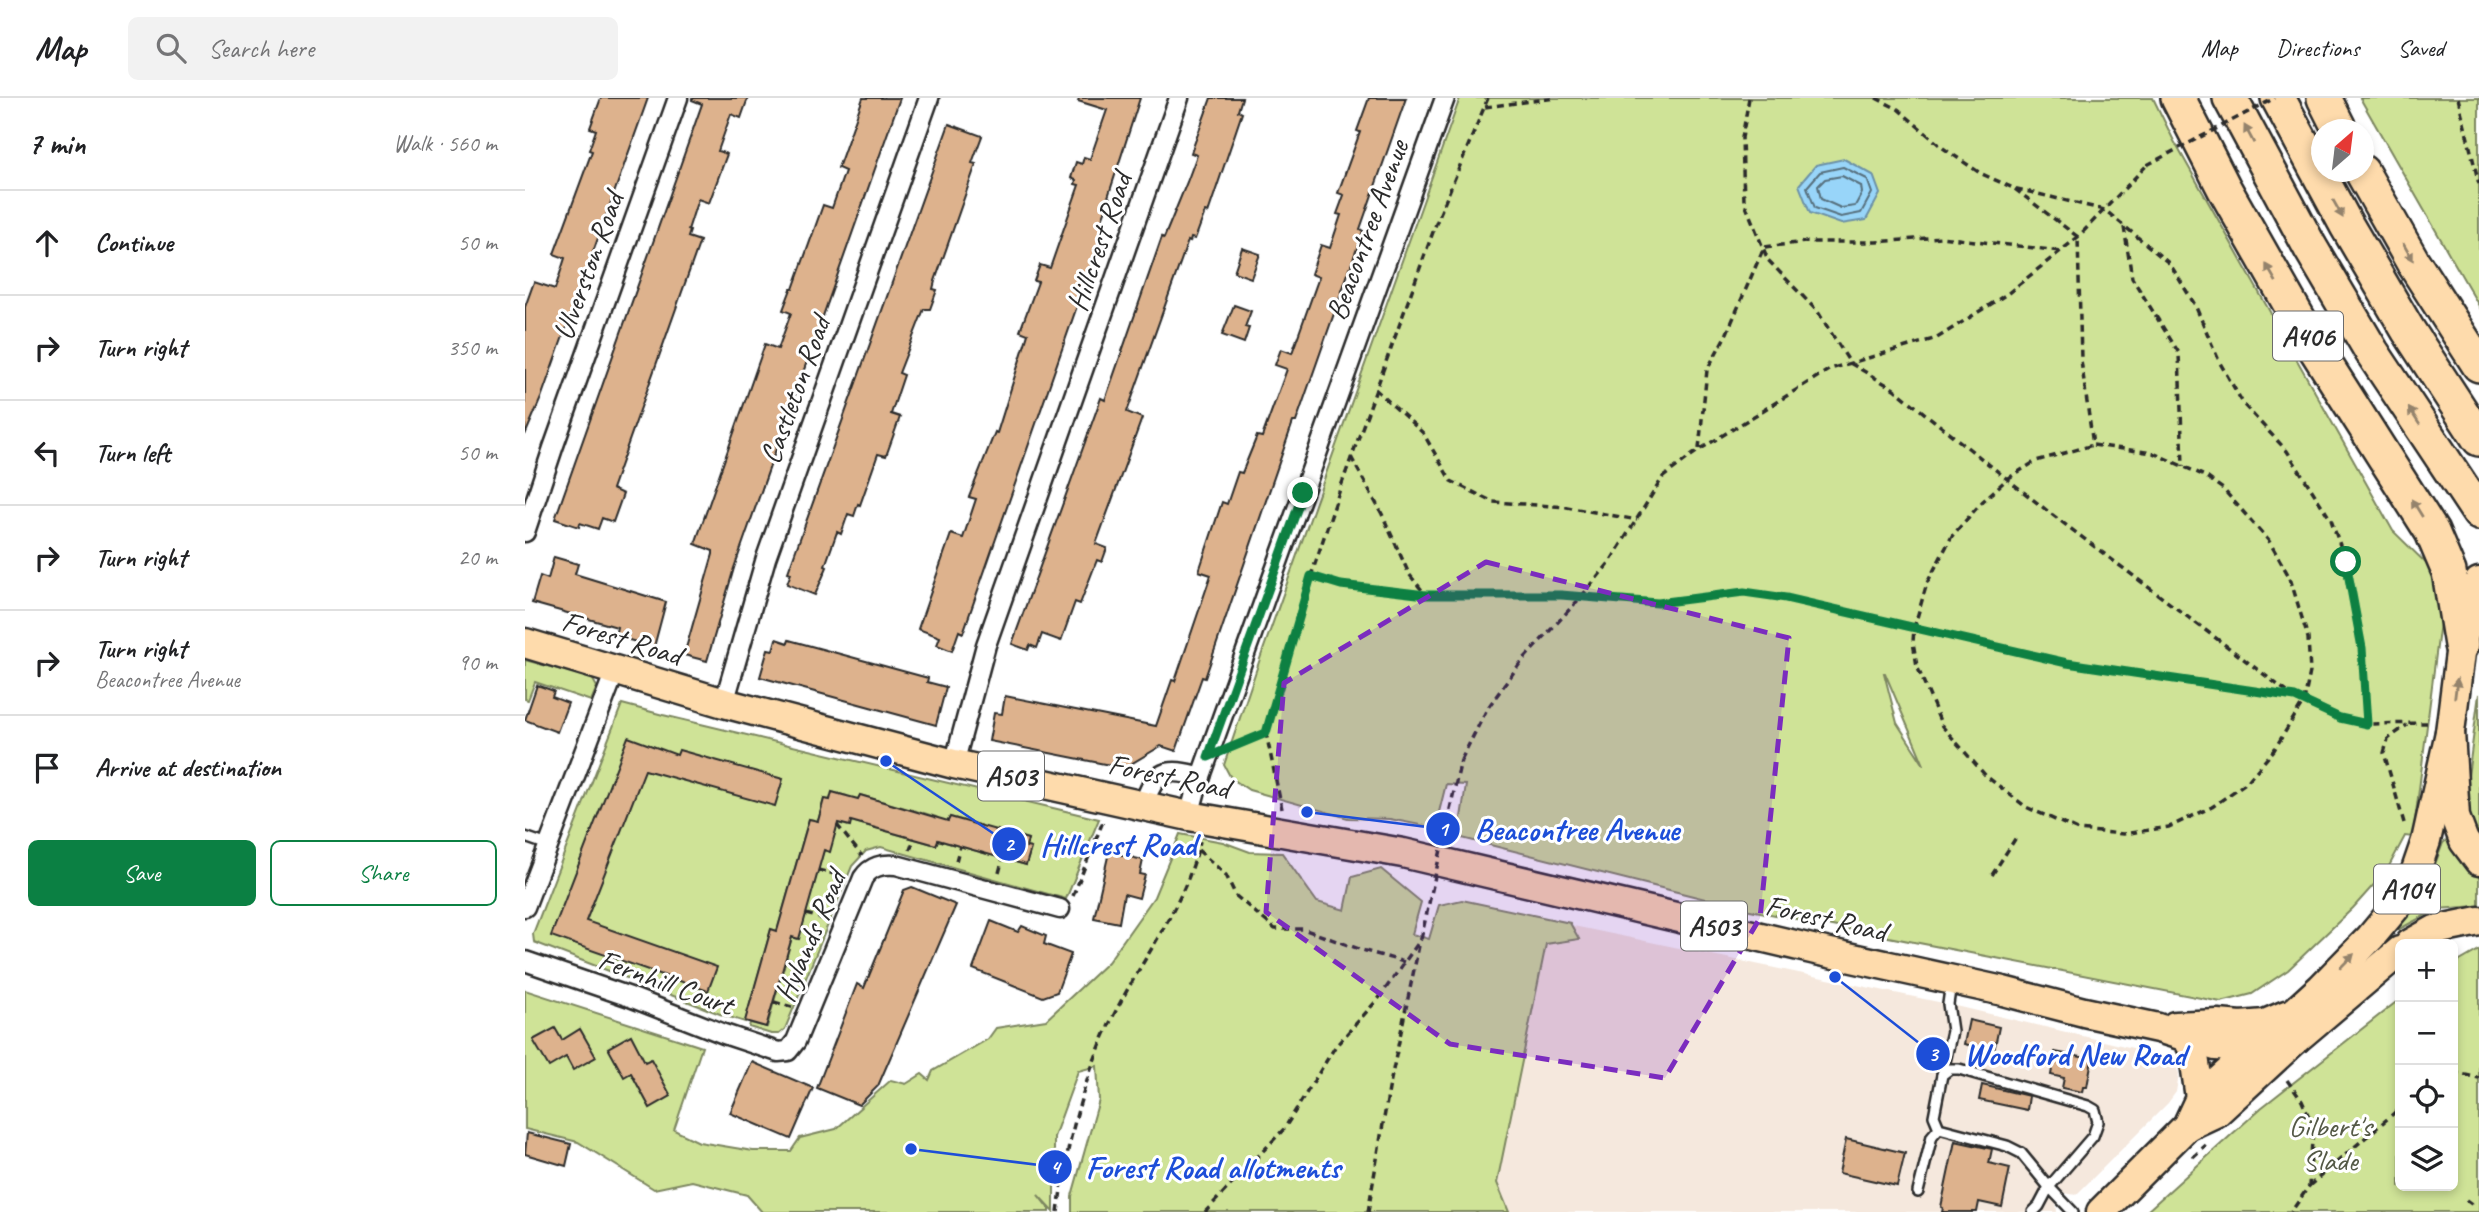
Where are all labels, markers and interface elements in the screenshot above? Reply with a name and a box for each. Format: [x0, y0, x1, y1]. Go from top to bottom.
search box [128, 17, 618, 80]
text: Map [35, 27, 86, 69]
icon: search [152, 29, 190, 67]
text: Search here [208, 32, 314, 65]
text: Map [2201, 33, 2238, 63]
text: Directions [2276, 33, 2359, 63]
text: Saved [2397, 33, 2444, 63]
north arrow [2311, 119, 2374, 182]
one-way arrow [2244, 124, 2255, 144]
text: 7 min [28, 125, 85, 163]
text: Walk · 560 m [393, 129, 497, 158]
street label: Beacontree Avenue [1317, 133, 1418, 325]
street label: Hillcrest Road [1058, 164, 1142, 316]
street label: Ulverston Road [544, 183, 634, 345]
one-way arrow [2331, 199, 2343, 219]
icon: ahead [28, 224, 66, 262]
text: Continue [95, 226, 173, 259]
text: 50 m [458, 228, 497, 257]
one-way arrow [2402, 243, 2414, 262]
one-way arrow [2265, 263, 2277, 283]
street label: Castleton Road [751, 307, 841, 469]
road number: A406 [2273, 312, 2343, 360]
icon: right [28, 329, 66, 367]
text: Turn right [95, 331, 186, 364]
text: 350 m [448, 333, 497, 362]
one-way arrow [2407, 406, 2420, 426]
icon: left [28, 434, 66, 472]
text: Turn left [95, 436, 170, 469]
text: 50 m [458, 438, 497, 467]
route end [1287, 477, 1318, 508]
one-way arrow [2410, 498, 2423, 517]
icon: right [28, 539, 66, 577]
text: Turn right [95, 541, 186, 574]
text: 20 m [458, 543, 497, 572]
route start [2330, 546, 2361, 577]
street label: Forest Road [558, 602, 690, 675]
text: Turn right [95, 632, 186, 665]
icon: right [28, 644, 66, 682]
text: 90 m [458, 648, 497, 677]
text: Beacontree Avenue [95, 665, 240, 694]
one-way arrow [2450, 677, 2461, 699]
street label: Forest Road [1105, 745, 1237, 808]
icon: arrive [28, 749, 66, 787]
text: Arrive at destination [95, 751, 281, 784]
road number: A503 [978, 752, 1044, 800]
callout: Beacontree Avenue [1425, 802, 1693, 855]
text: Beacontree Avenue [1475, 809, 1682, 850]
text: 1 [1438, 816, 1450, 842]
callout: Hillcrest Road [992, 818, 1210, 871]
text: Hillcrest Road [1040, 824, 1201, 865]
text: 2 [1004, 831, 1016, 857]
button: Save [28, 840, 256, 906]
button: Share [270, 840, 497, 906]
street label: Hylands Road [765, 861, 856, 1007]
road number: A104 [2374, 864, 2440, 914]
street label: Forest Road [1762, 886, 1894, 951]
road number: A503 [1681, 902, 1747, 950]
map controls [2395, 939, 2458, 1191]
button: + [2395, 939, 2458, 1002]
street label: Fernhill Court [594, 940, 741, 1025]
one-way arrow [2338, 953, 2355, 970]
button: − [2395, 1002, 2458, 1065]
callout: Woodford New Road [1915, 1027, 2200, 1080]
text: Woodford New Road [1964, 1034, 2191, 1075]
text: 3 [1928, 1041, 1940, 1067]
button: locate [2395, 1065, 2458, 1128]
park label: Gilbert's Slade [2289, 1107, 2374, 1179]
button: layers [2395, 1128, 2458, 1191]
callout: Forest Road allotments [1038, 1140, 1354, 1193]
text: Forest Road allotments [1086, 1147, 1344, 1188]
text: 4 [1050, 1154, 1062, 1180]

